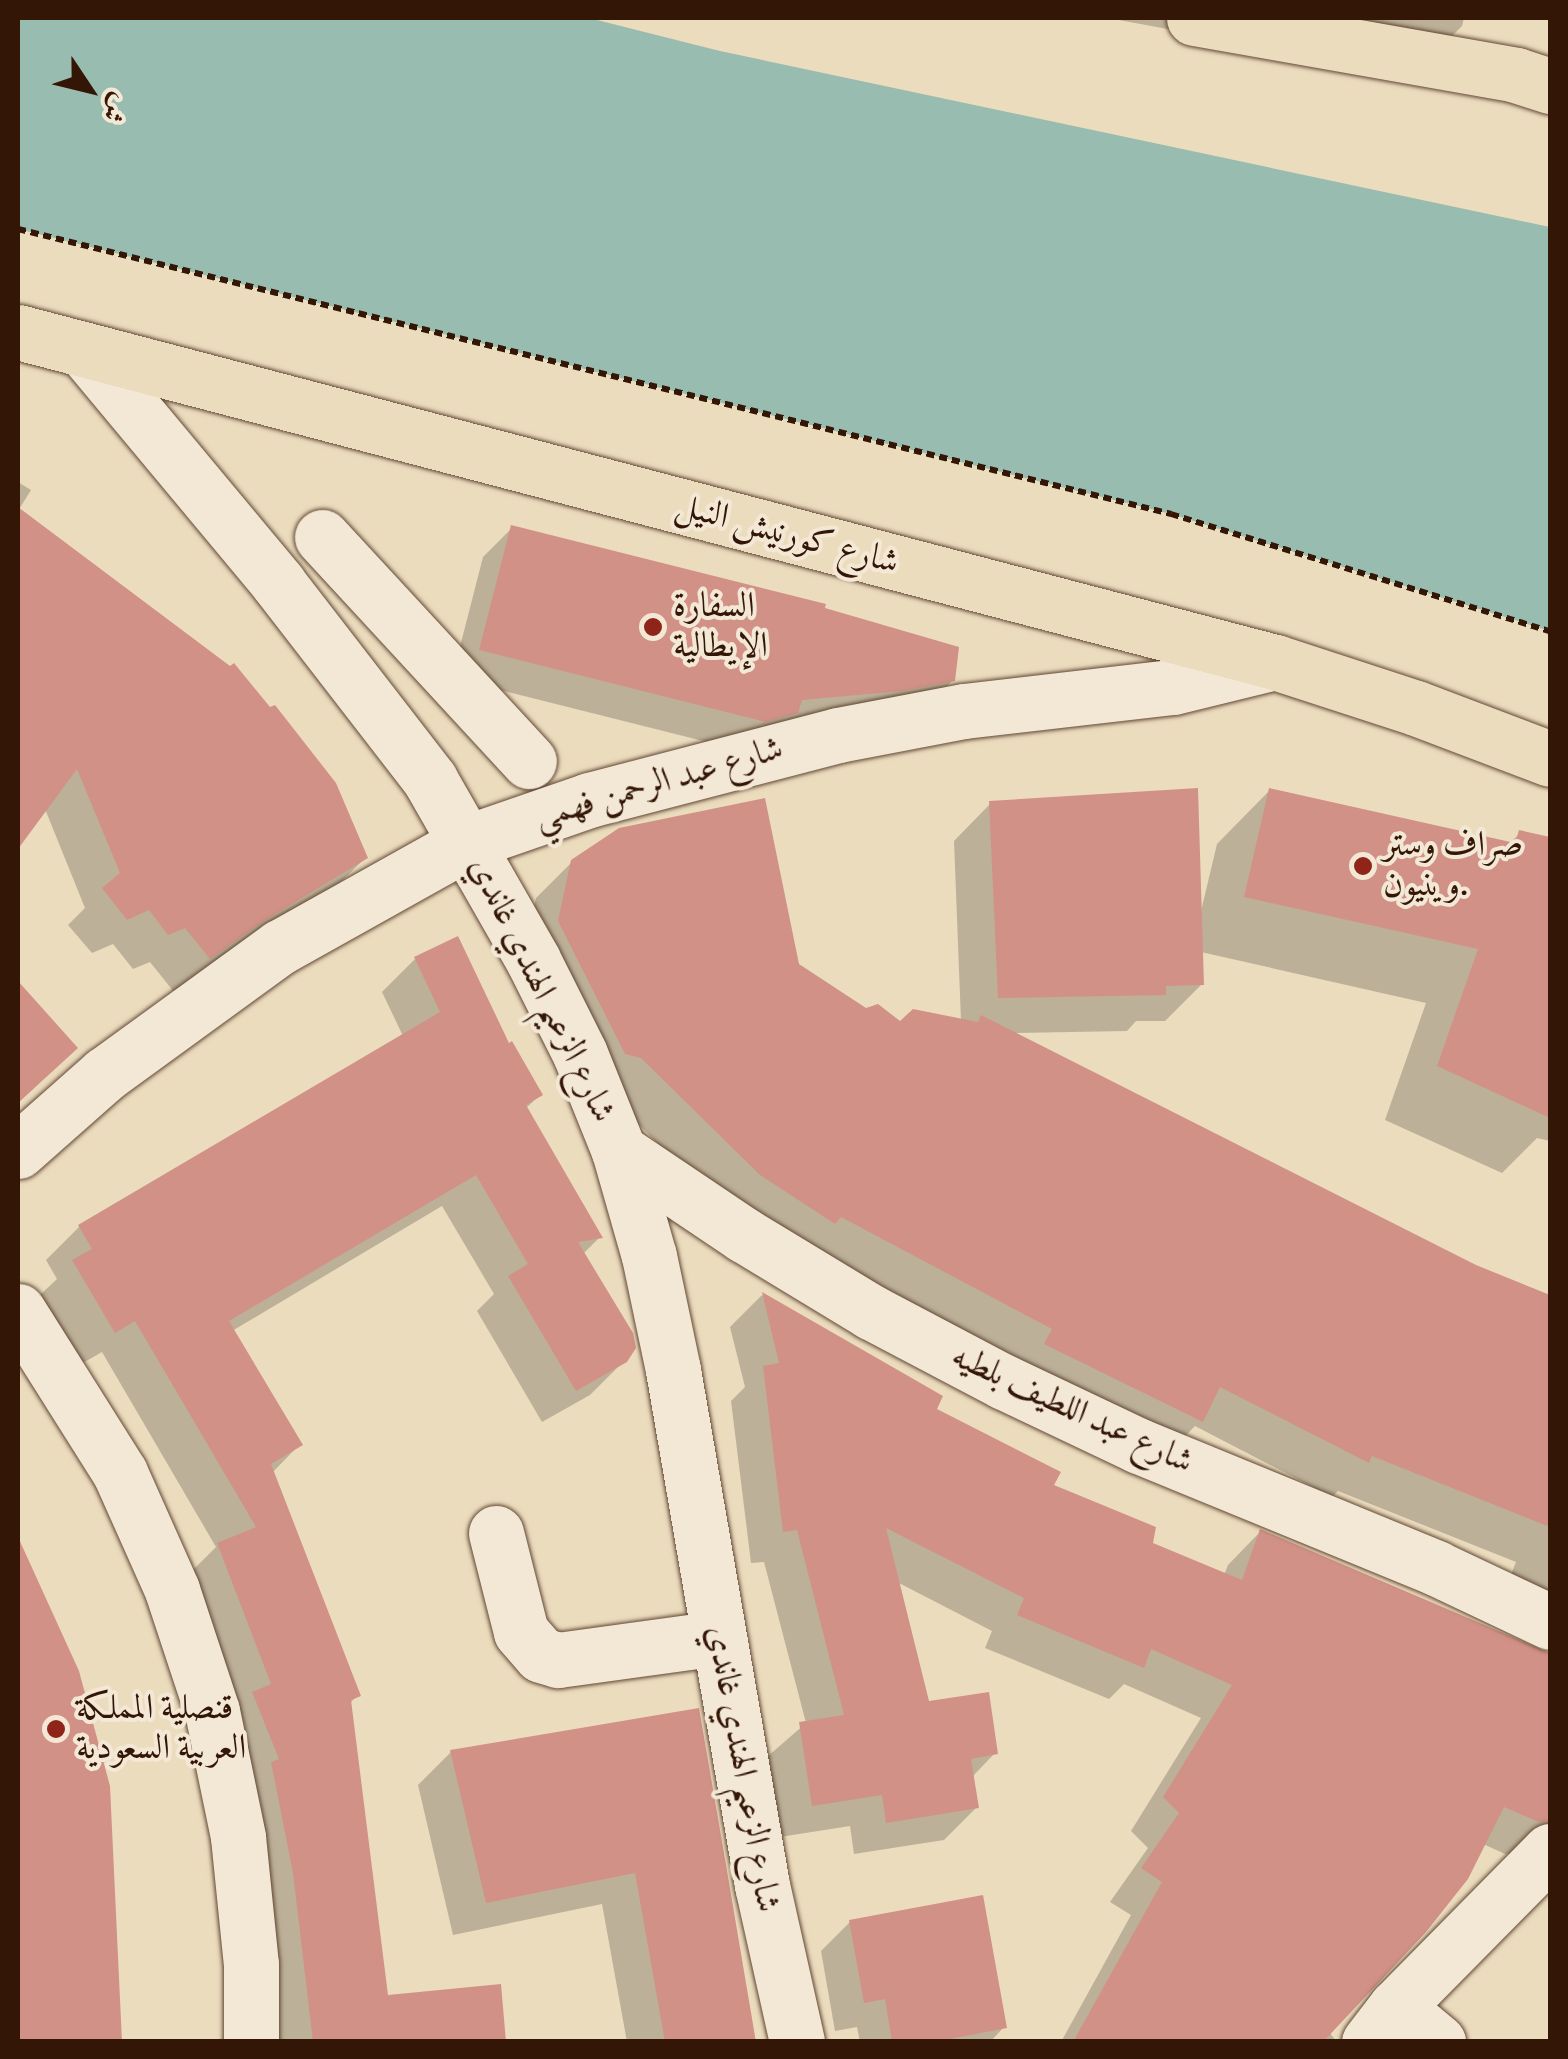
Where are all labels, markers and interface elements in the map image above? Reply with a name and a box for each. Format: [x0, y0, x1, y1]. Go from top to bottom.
north arrow [40, 40, 140, 140]
text: ش [91, 85, 139, 130]
street label: شارع كورنيش النيل [671, 485, 903, 585]
place label: السفارة الإيطالية [673, 586, 768, 668]
marker: السفارة الإيطالية [642, 616, 664, 638]
street label: شارع عبد الرحمن فهمي [530, 728, 788, 840]
place label: صراف وستر وينيون. [1383, 825, 1523, 907]
street label: شارع الزعيم الهندي غاندي [459, 850, 623, 1130]
marker: صراف وستر وينيون. [1352, 855, 1374, 877]
street label: شارع عبد اللطيف بلطيه [944, 1336, 1200, 1484]
street label: شارع الزعيم الهندي غاندي [696, 1622, 788, 1916]
place label: قنصلية المملكة العربية السعودية [76, 1688, 246, 1770]
marker: قنصلية المملكة العربية السعودية [45, 1718, 67, 1740]

